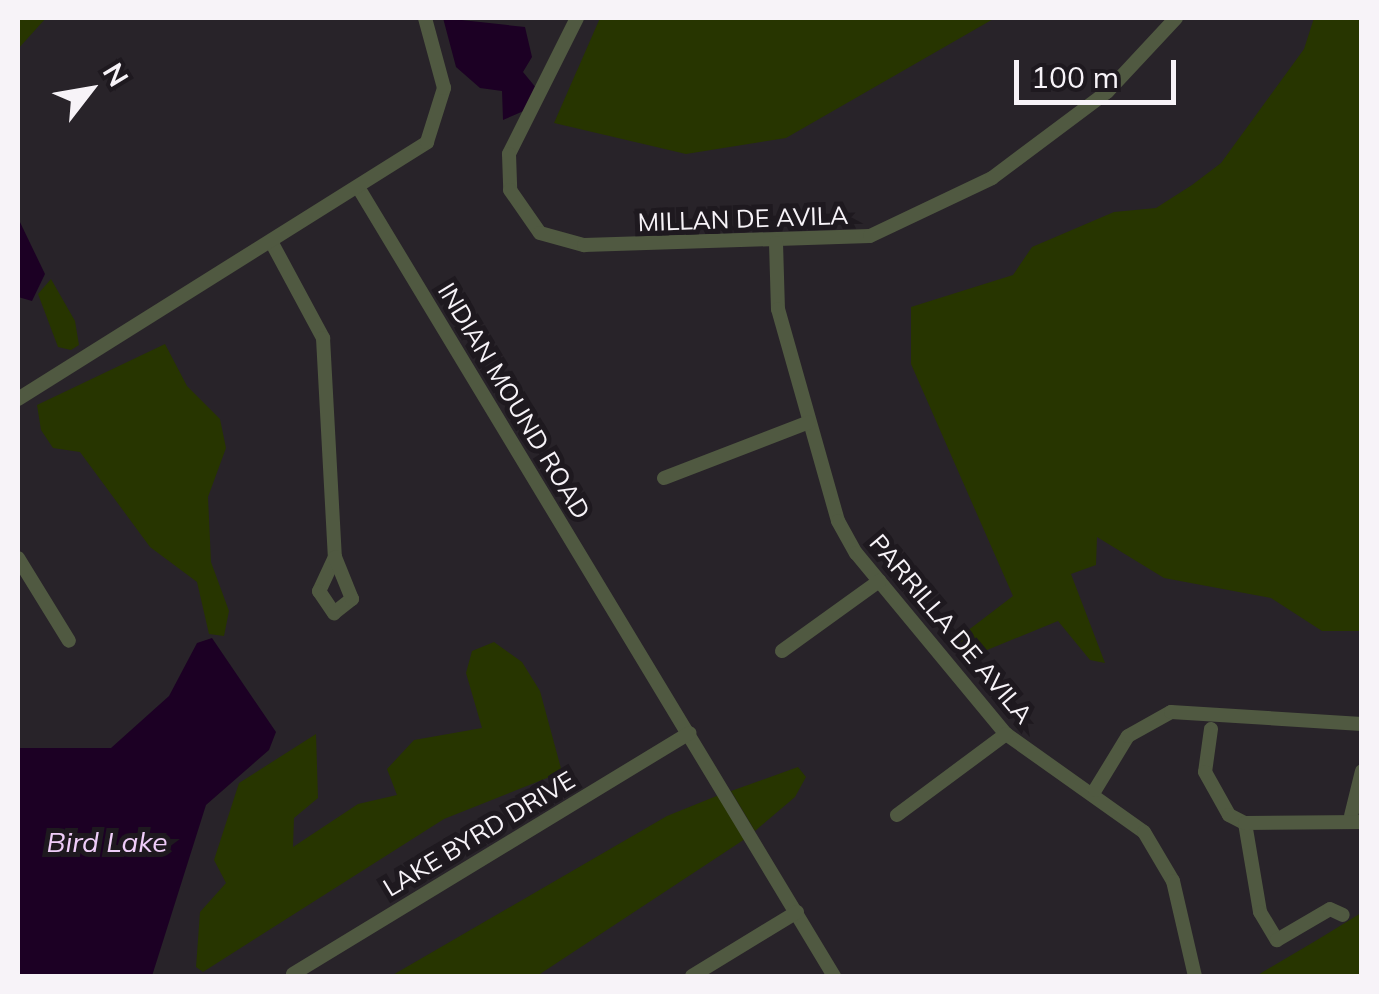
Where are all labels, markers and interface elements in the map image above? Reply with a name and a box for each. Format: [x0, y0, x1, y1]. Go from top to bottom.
north arrow [40, 40, 140, 140]
scale bar [1019, 40, 1182, 102]
text: N [96, 56, 137, 92]
text: 100 m [1031, 58, 1119, 96]
street label: MILLAN DE AVILA [637, 200, 849, 238]
street label: INDIAN MOUND ROAD [432, 278, 596, 524]
street label: PARRILLA DE AVILA [863, 528, 1039, 730]
street label: LAKE BYRD DRIVE [378, 765, 580, 903]
water label: Bird Lake [46, 825, 168, 859]

